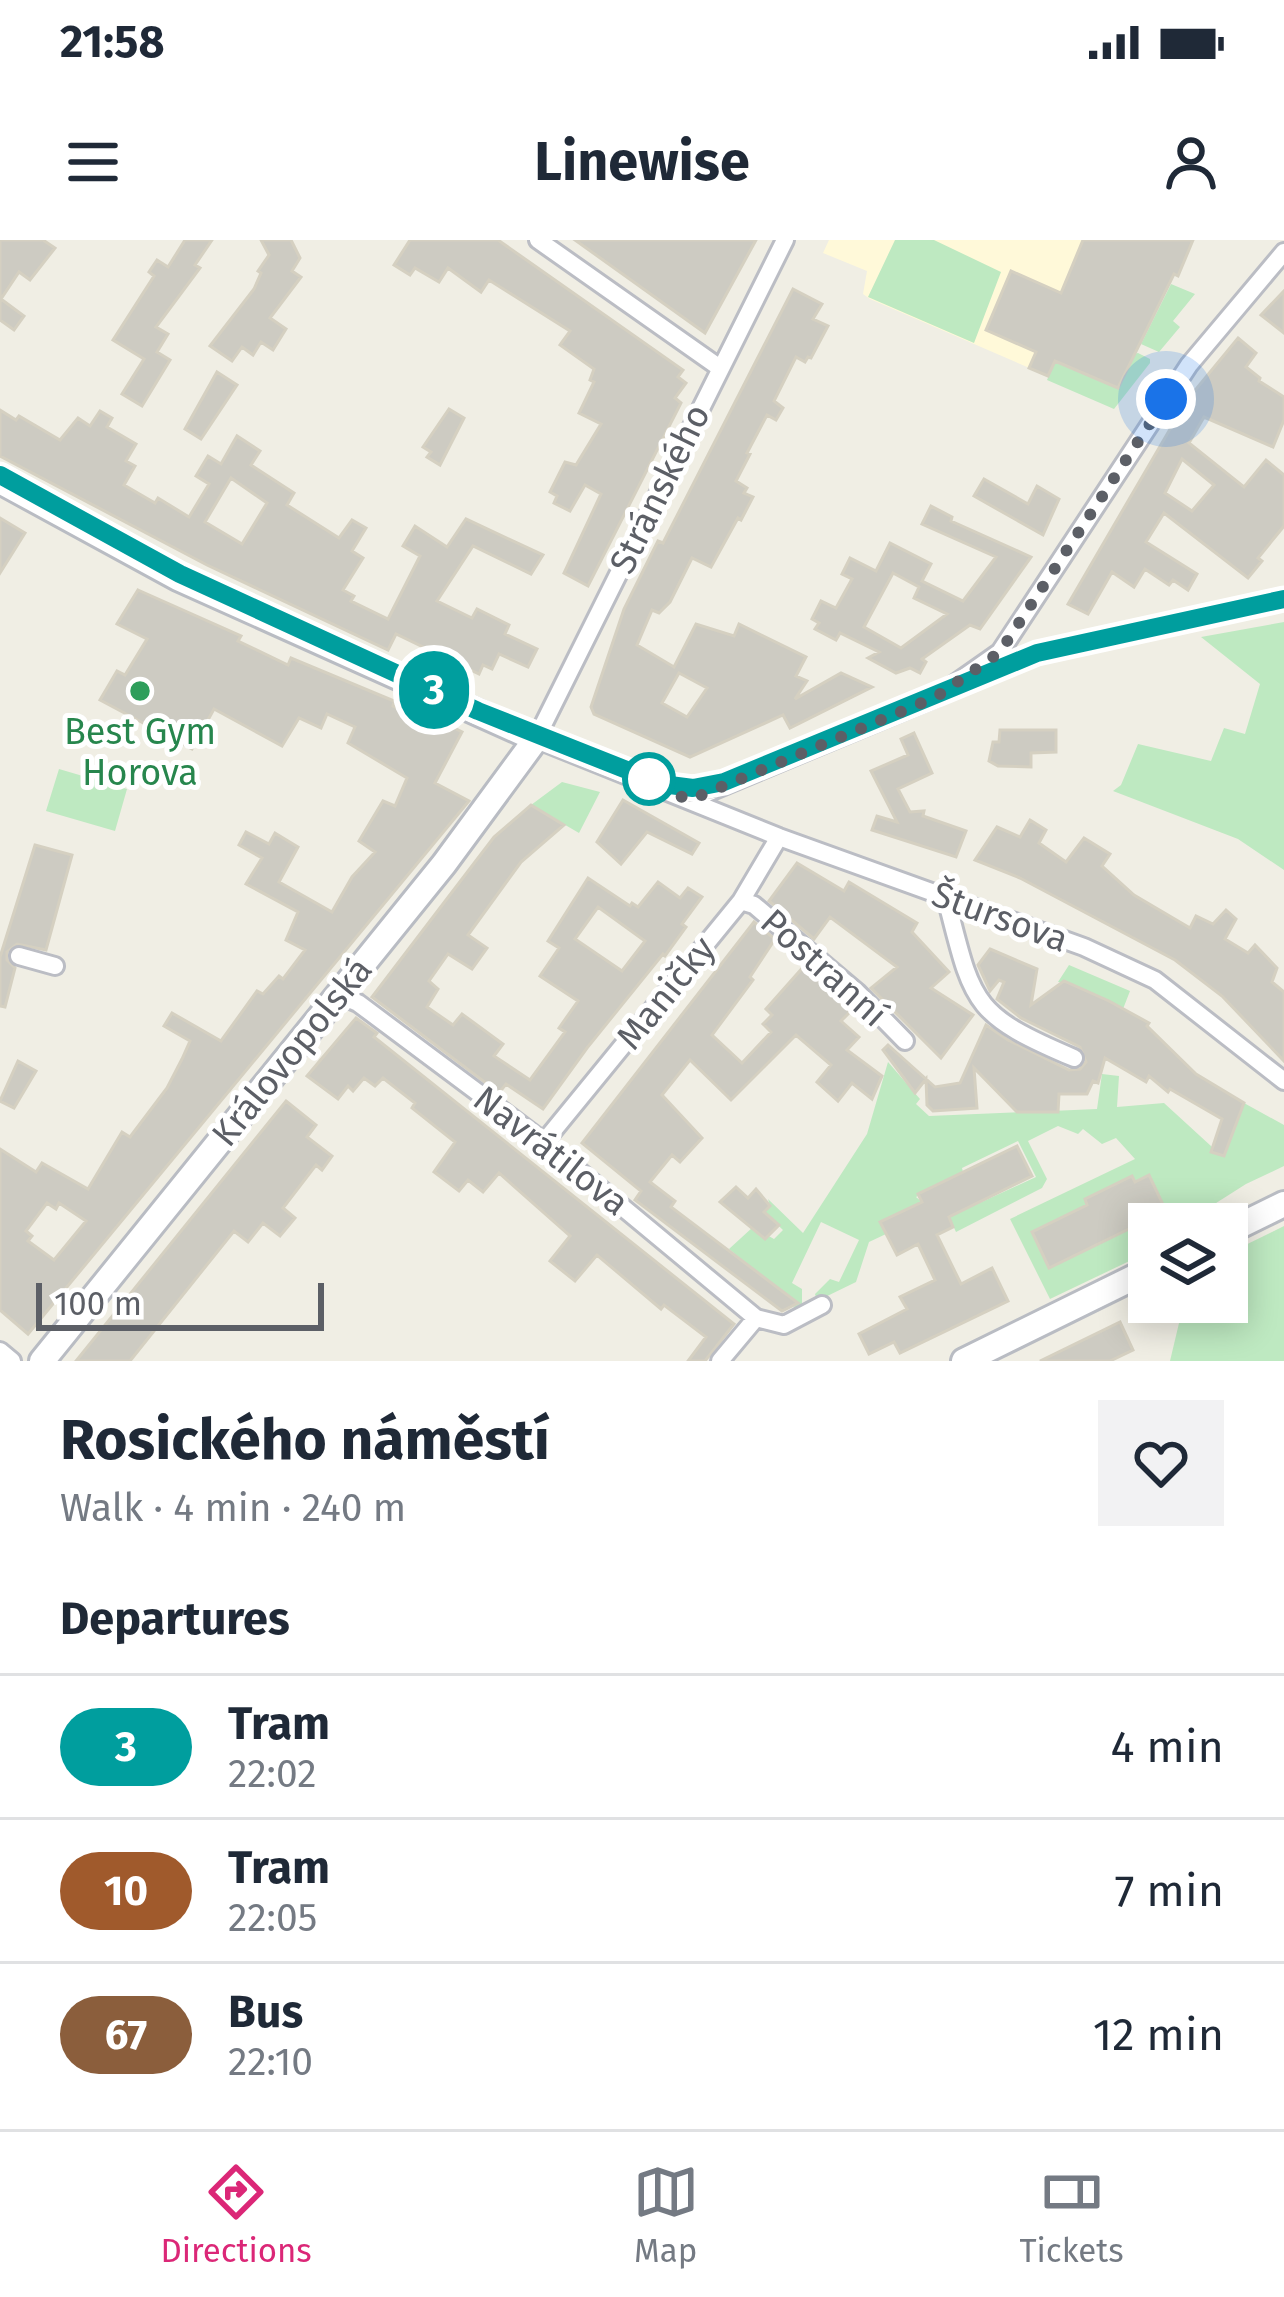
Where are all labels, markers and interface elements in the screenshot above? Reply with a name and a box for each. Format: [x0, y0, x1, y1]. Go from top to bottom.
text: 21:58 [60, 15, 165, 69]
icon: menu [60, 129, 126, 195]
icon: person [1158, 129, 1224, 195]
text: Linewise [534, 130, 750, 194]
your location [1136, 369, 1196, 429]
street label: Stránského [600, 397, 720, 581]
line badge: 3 [395, 651, 473, 729]
text: 3 [423, 665, 445, 715]
marker: Best Gym Horova [127, 678, 153, 704]
place label: Best Gym Horova [64, 710, 216, 795]
unlabelled marker [624, 754, 674, 804]
street label: Štursova [926, 871, 1074, 962]
street label: Postranní [752, 900, 896, 1036]
street label: Maničky [607, 928, 725, 1058]
street label: Královopolská [202, 949, 382, 1155]
street label: Navrátilova [465, 1077, 637, 1225]
map controls [1128, 1203, 1248, 1323]
button: layers [1128, 1203, 1248, 1323]
scale bar [36, 1277, 324, 1330]
text: 100 m [54, 1284, 142, 1324]
button: heart [1098, 1400, 1224, 1526]
text: Rosického náměstí [60, 1406, 550, 1474]
text: Walk · 4 min · 240 m [60, 1485, 406, 1531]
text: Departures [60, 1592, 290, 1646]
text: Tram [228, 1697, 330, 1751]
text: 4 min [1111, 1720, 1224, 1774]
text: 3 [115, 1722, 137, 1772]
text: 22:02 [228, 1751, 317, 1797]
text: Tram [228, 1841, 330, 1895]
text: 7 min [1114, 1864, 1224, 1918]
text: 10 [104, 1866, 148, 1916]
text: 22:05 [228, 1895, 317, 1941]
text: Bus [228, 1985, 303, 2039]
text: 12 min [1093, 2008, 1224, 2062]
text: 67 [105, 2010, 147, 2060]
text: 22:10 [228, 2039, 313, 2085]
tab: Directions [160, 2159, 312, 2271]
tab: Map [633, 2159, 699, 2271]
tab: Tickets [1020, 2159, 1124, 2271]

